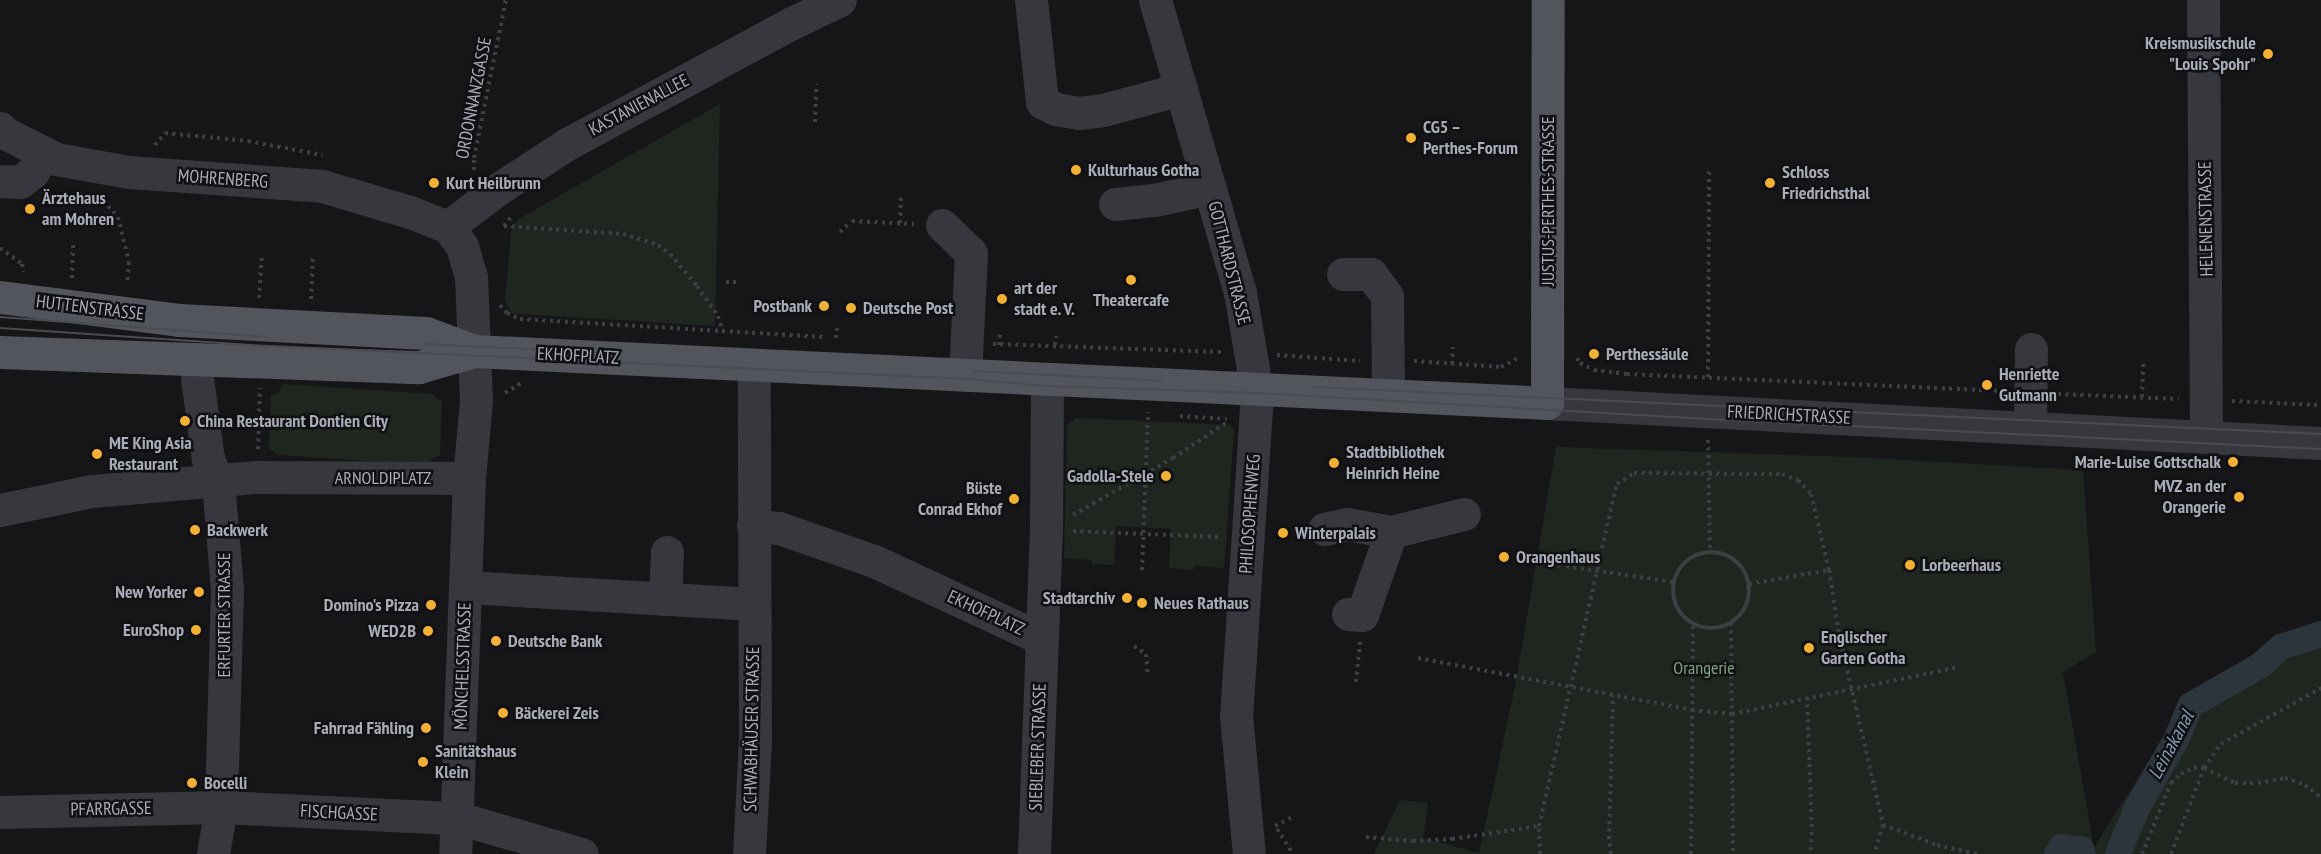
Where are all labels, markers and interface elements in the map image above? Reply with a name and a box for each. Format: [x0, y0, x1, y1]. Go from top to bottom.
place label: Kreismusikschule "Louis Spohr" [2145, 33, 2256, 76]
street label: ORDONNANZGASSE [452, 35, 496, 161]
marker: Kreismusikschule "Louis Spohr" [2261, 47, 2275, 61]
street label: KASTANIENALLEE [585, 70, 693, 140]
street label: JUSTUS-PERTHES-STRASSE [1537, 116, 1559, 286]
place label: CG5 – Perthes-Forum [1423, 117, 1518, 160]
marker: CG5 – Perthes-Forum [1404, 131, 1418, 145]
place label: Kulturhaus Gotha [1088, 159, 1199, 181]
street label: HELENENSTRASSE [2194, 161, 2218, 277]
place label: Schloss Friedrichsthal [1782, 162, 1870, 204]
marker: Kulturhaus Gotha [1069, 163, 1083, 177]
street label: MOHRENBERG [177, 165, 269, 193]
place label: Kurt Heilbrunn [446, 172, 541, 194]
marker: Kurt Heilbrunn [427, 176, 441, 190]
marker: Schloss Friedrichsthal [1763, 176, 1777, 190]
place label: Ärztehaus am Mohren [42, 188, 114, 230]
street label: GOTTHARDSTRASSE [1203, 199, 1255, 327]
marker: Ärztehaus am Mohren [23, 202, 37, 216]
marker: Theatercafe [1124, 273, 1138, 287]
place label: art der stadt e. V. [1014, 278, 1076, 320]
place label: Theatercafe [1093, 289, 1169, 311]
street label: HUTTENSTRASSE [35, 291, 145, 325]
marker: art der stadt e. V. [995, 292, 1009, 306]
place label: Postbank [754, 295, 812, 317]
place label: Deutsche Post [863, 297, 953, 319]
marker: Postbank [817, 299, 831, 313]
marker: Deutsche Post [844, 301, 858, 315]
street label: EKHOFPLATZ [536, 343, 620, 369]
place label: Perthessäule [1606, 343, 1689, 365]
marker: Perthessäule [1587, 347, 1601, 361]
place label: Henriette Gutmann [1999, 364, 2059, 406]
marker: Henriette Gutmann [1980, 378, 1994, 392]
street label: FRIEDRICHSTRASSE [1727, 401, 1851, 429]
place label: China Restaurant Dontien City [197, 410, 388, 432]
marker: China Restaurant Dontien City [178, 414, 192, 428]
place label: ME King Asia Restaurant [109, 433, 192, 476]
place label: Stadtbibliothek Heinrich Heine [1346, 442, 1445, 484]
marker: ME King Asia Restaurant [90, 447, 104, 461]
place label: Marie-Luise Gottschalk [2074, 451, 2221, 473]
street label: PHILOSOPHENWEG [1235, 454, 1265, 574]
marker: Marie-Luise Gottschalk [2226, 455, 2240, 469]
marker: Stadtbibliothek Heinrich Heine [1327, 456, 1341, 470]
place label: Gadolla-Stele [1067, 465, 1154, 487]
street label: ARNOLDIPLATZ [335, 467, 431, 489]
marker: Gadolla-Stele [1159, 469, 1173, 483]
place label: MVZ an der Orangerie [2154, 476, 2226, 518]
place label: Büste Conrad Ekhof [918, 478, 1002, 520]
marker: MVZ an der Orangerie [2230, 488, 2248, 506]
marker: Büste Conrad Ekhof [1007, 492, 1021, 506]
place label: Backwerk [207, 519, 268, 541]
place label: Winterpalais [1295, 522, 1376, 544]
marker: Backwerk [188, 523, 202, 537]
marker: Winterpalais [1276, 526, 1290, 540]
place label: Orangenhaus [1516, 546, 1600, 568]
marker: Orangenhaus [1497, 550, 1511, 564]
street label: ERFURTER STRASSE [213, 553, 235, 677]
place label: Lorbeerhaus [1922, 554, 2001, 576]
marker: Lorbeerhaus [1903, 558, 1917, 572]
place label: New Yorker [114, 581, 187, 603]
marker: New Yorker [192, 585, 206, 599]
street label: EKHOFPLATZ [944, 586, 1028, 640]
place label: Stadtarchiv [1043, 587, 1115, 609]
marker: Stadtarchiv [1120, 591, 1134, 605]
place label: Neues Rathaus [1154, 592, 1249, 614]
place label: Domino's Pizza [324, 594, 419, 616]
marker: Neues Rathaus [1135, 596, 1149, 610]
marker: Domino's Pizza [424, 598, 438, 612]
street label: MÖNCHELSSTRASSE [450, 602, 476, 730]
place label: EuroShop [123, 619, 184, 641]
place label: WED2B [368, 620, 416, 642]
marker: EuroShop [189, 623, 203, 637]
marker: WED2B [421, 624, 435, 638]
place label: Englischer Garten Gotha [1821, 627, 1906, 670]
place label: Deutsche Bank [508, 630, 602, 652]
marker: Deutsche Bank [489, 634, 503, 648]
marker: Englischer Garten Gotha [1802, 641, 1816, 655]
street label: SCHWABHÄUSER STRASSE [740, 646, 764, 812]
park label: Orangerie [1673, 657, 1735, 679]
street label: SIEBLEBER STRASSE [1025, 683, 1051, 811]
place label: Bäckerei Zeis [515, 702, 599, 724]
marker: Bäckerei Zeis [496, 706, 510, 720]
water label: Leinakanal [2143, 707, 2199, 783]
place label: Fahrrad Fähling [314, 717, 414, 739]
marker: Fahrrad Fähling [419, 721, 433, 735]
place label: Sanitätshaus Klein [435, 741, 517, 783]
marker: Sanitätshaus Klein [416, 755, 430, 769]
place label: Bocelli [204, 772, 247, 794]
marker: Bocelli [185, 776, 199, 790]
street label: PFARRGASSE [70, 797, 152, 821]
street label: FISCHGASSE [300, 800, 378, 826]

